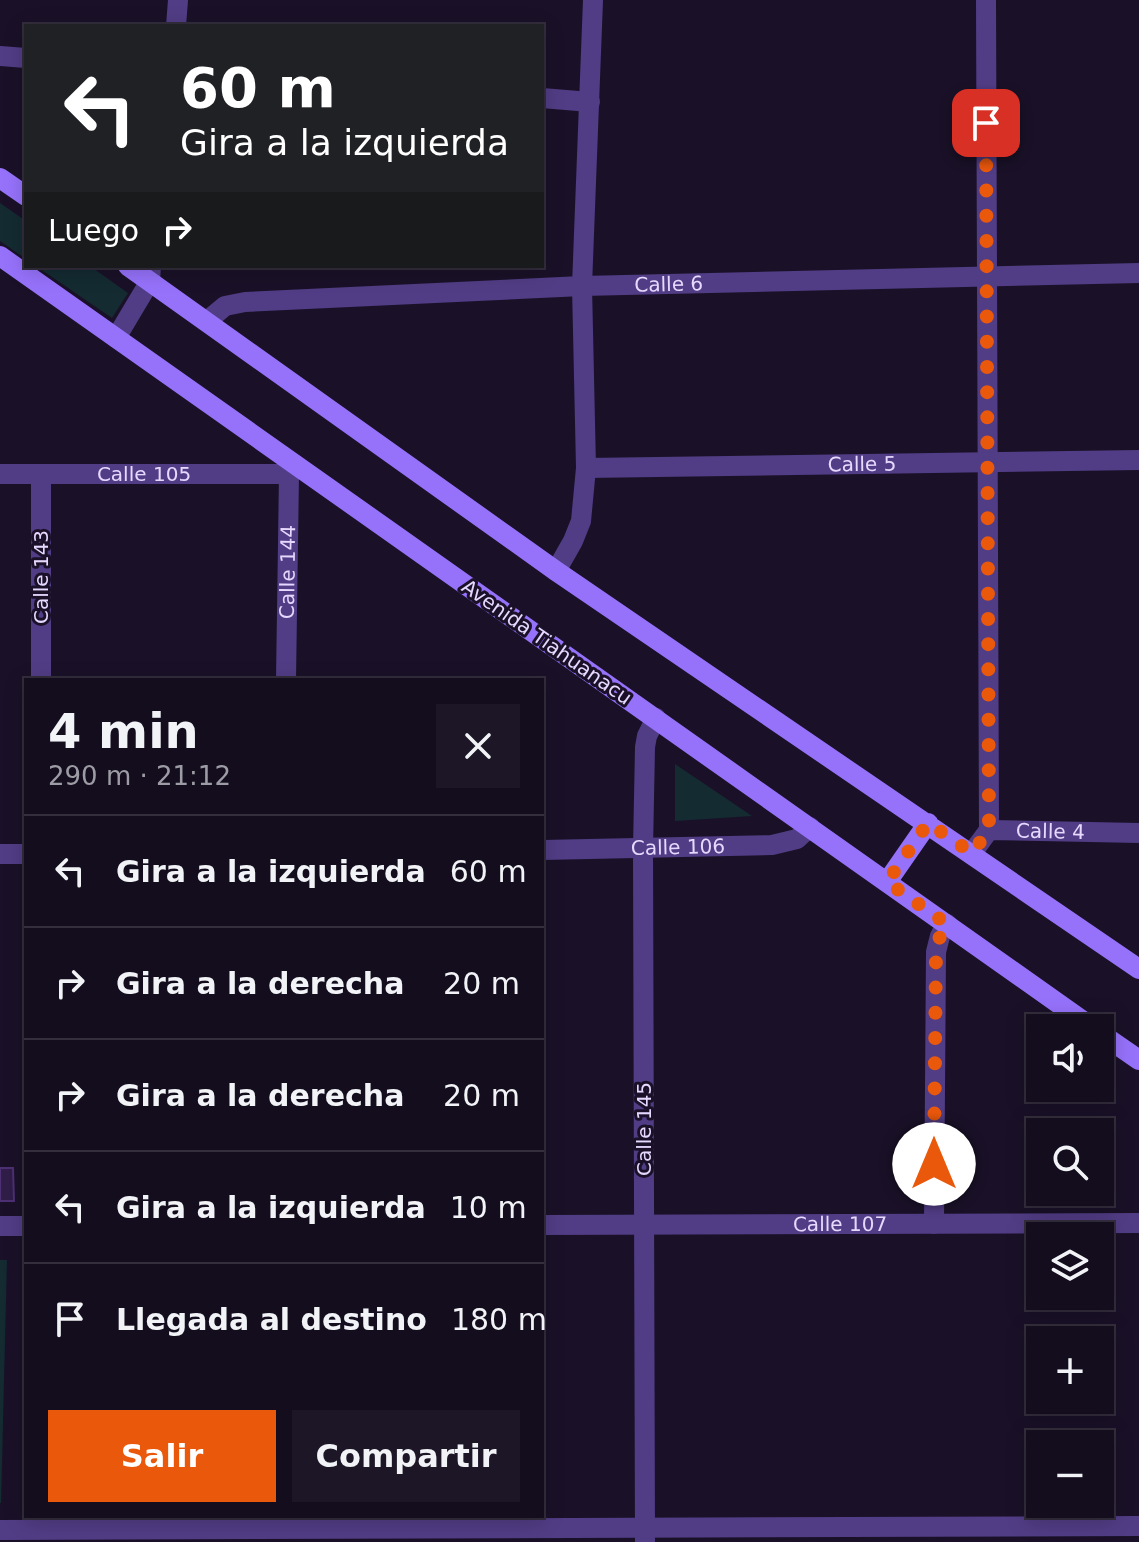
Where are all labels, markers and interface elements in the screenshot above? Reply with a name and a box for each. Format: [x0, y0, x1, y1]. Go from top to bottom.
text: 60 m [180, 55, 336, 120]
icon: left [48, 56, 152, 160]
pin [952, 89, 1020, 157]
icon: arrive [964, 101, 1008, 145]
text: Gira a la izquierda [180, 122, 509, 163]
icon: right [155, 208, 199, 252]
text: Luego [48, 213, 139, 248]
street label: Calle 6 [634, 271, 703, 297]
street label: Calle 5 [827, 452, 897, 477]
street label: Calle 105 [97, 462, 191, 486]
street label: Calle 144 [275, 525, 300, 619]
street label: Calle 143 [29, 530, 53, 624]
street label: Avenida Tiahuanacu [457, 574, 637, 710]
text: 4 min [48, 703, 199, 759]
button: close [436, 704, 520, 788]
text: 290 m · 21:12 [48, 761, 231, 791]
street label: Calle 4 [1016, 819, 1085, 844]
street label: Calle 106 [631, 834, 725, 860]
icon: left [48, 849, 92, 893]
text: Gira a la izquierda [116, 854, 426, 889]
text: 60 m [450, 854, 527, 889]
icon: right [48, 961, 92, 1005]
text: Gira a la derecha [116, 966, 404, 1001]
text: 20 m [443, 966, 520, 1001]
map controls [1026, 1014, 1114, 1518]
button: sound [1026, 1014, 1114, 1102]
icon: right [48, 1073, 92, 1117]
text: Gira a la derecha [116, 1078, 404, 1113]
text: 20 m [443, 1078, 520, 1113]
street label: Calle 145 [632, 1082, 656, 1176]
button: search [1026, 1118, 1114, 1206]
position arrow [892, 1122, 976, 1206]
icon: left [48, 1185, 92, 1229]
text: Gira a la izquierda [116, 1190, 426, 1225]
text: 10 m [450, 1190, 527, 1225]
street label: Calle 107 [793, 1212, 887, 1236]
button: layers [1026, 1222, 1114, 1310]
icon: arrive [48, 1297, 92, 1341]
text: Llegada al destino [116, 1302, 427, 1337]
text: 180 m [451, 1302, 547, 1337]
button: + [1026, 1326, 1114, 1414]
button: Salir [48, 1410, 276, 1502]
button: Compartir [292, 1410, 520, 1502]
button: − [1026, 1430, 1114, 1518]

